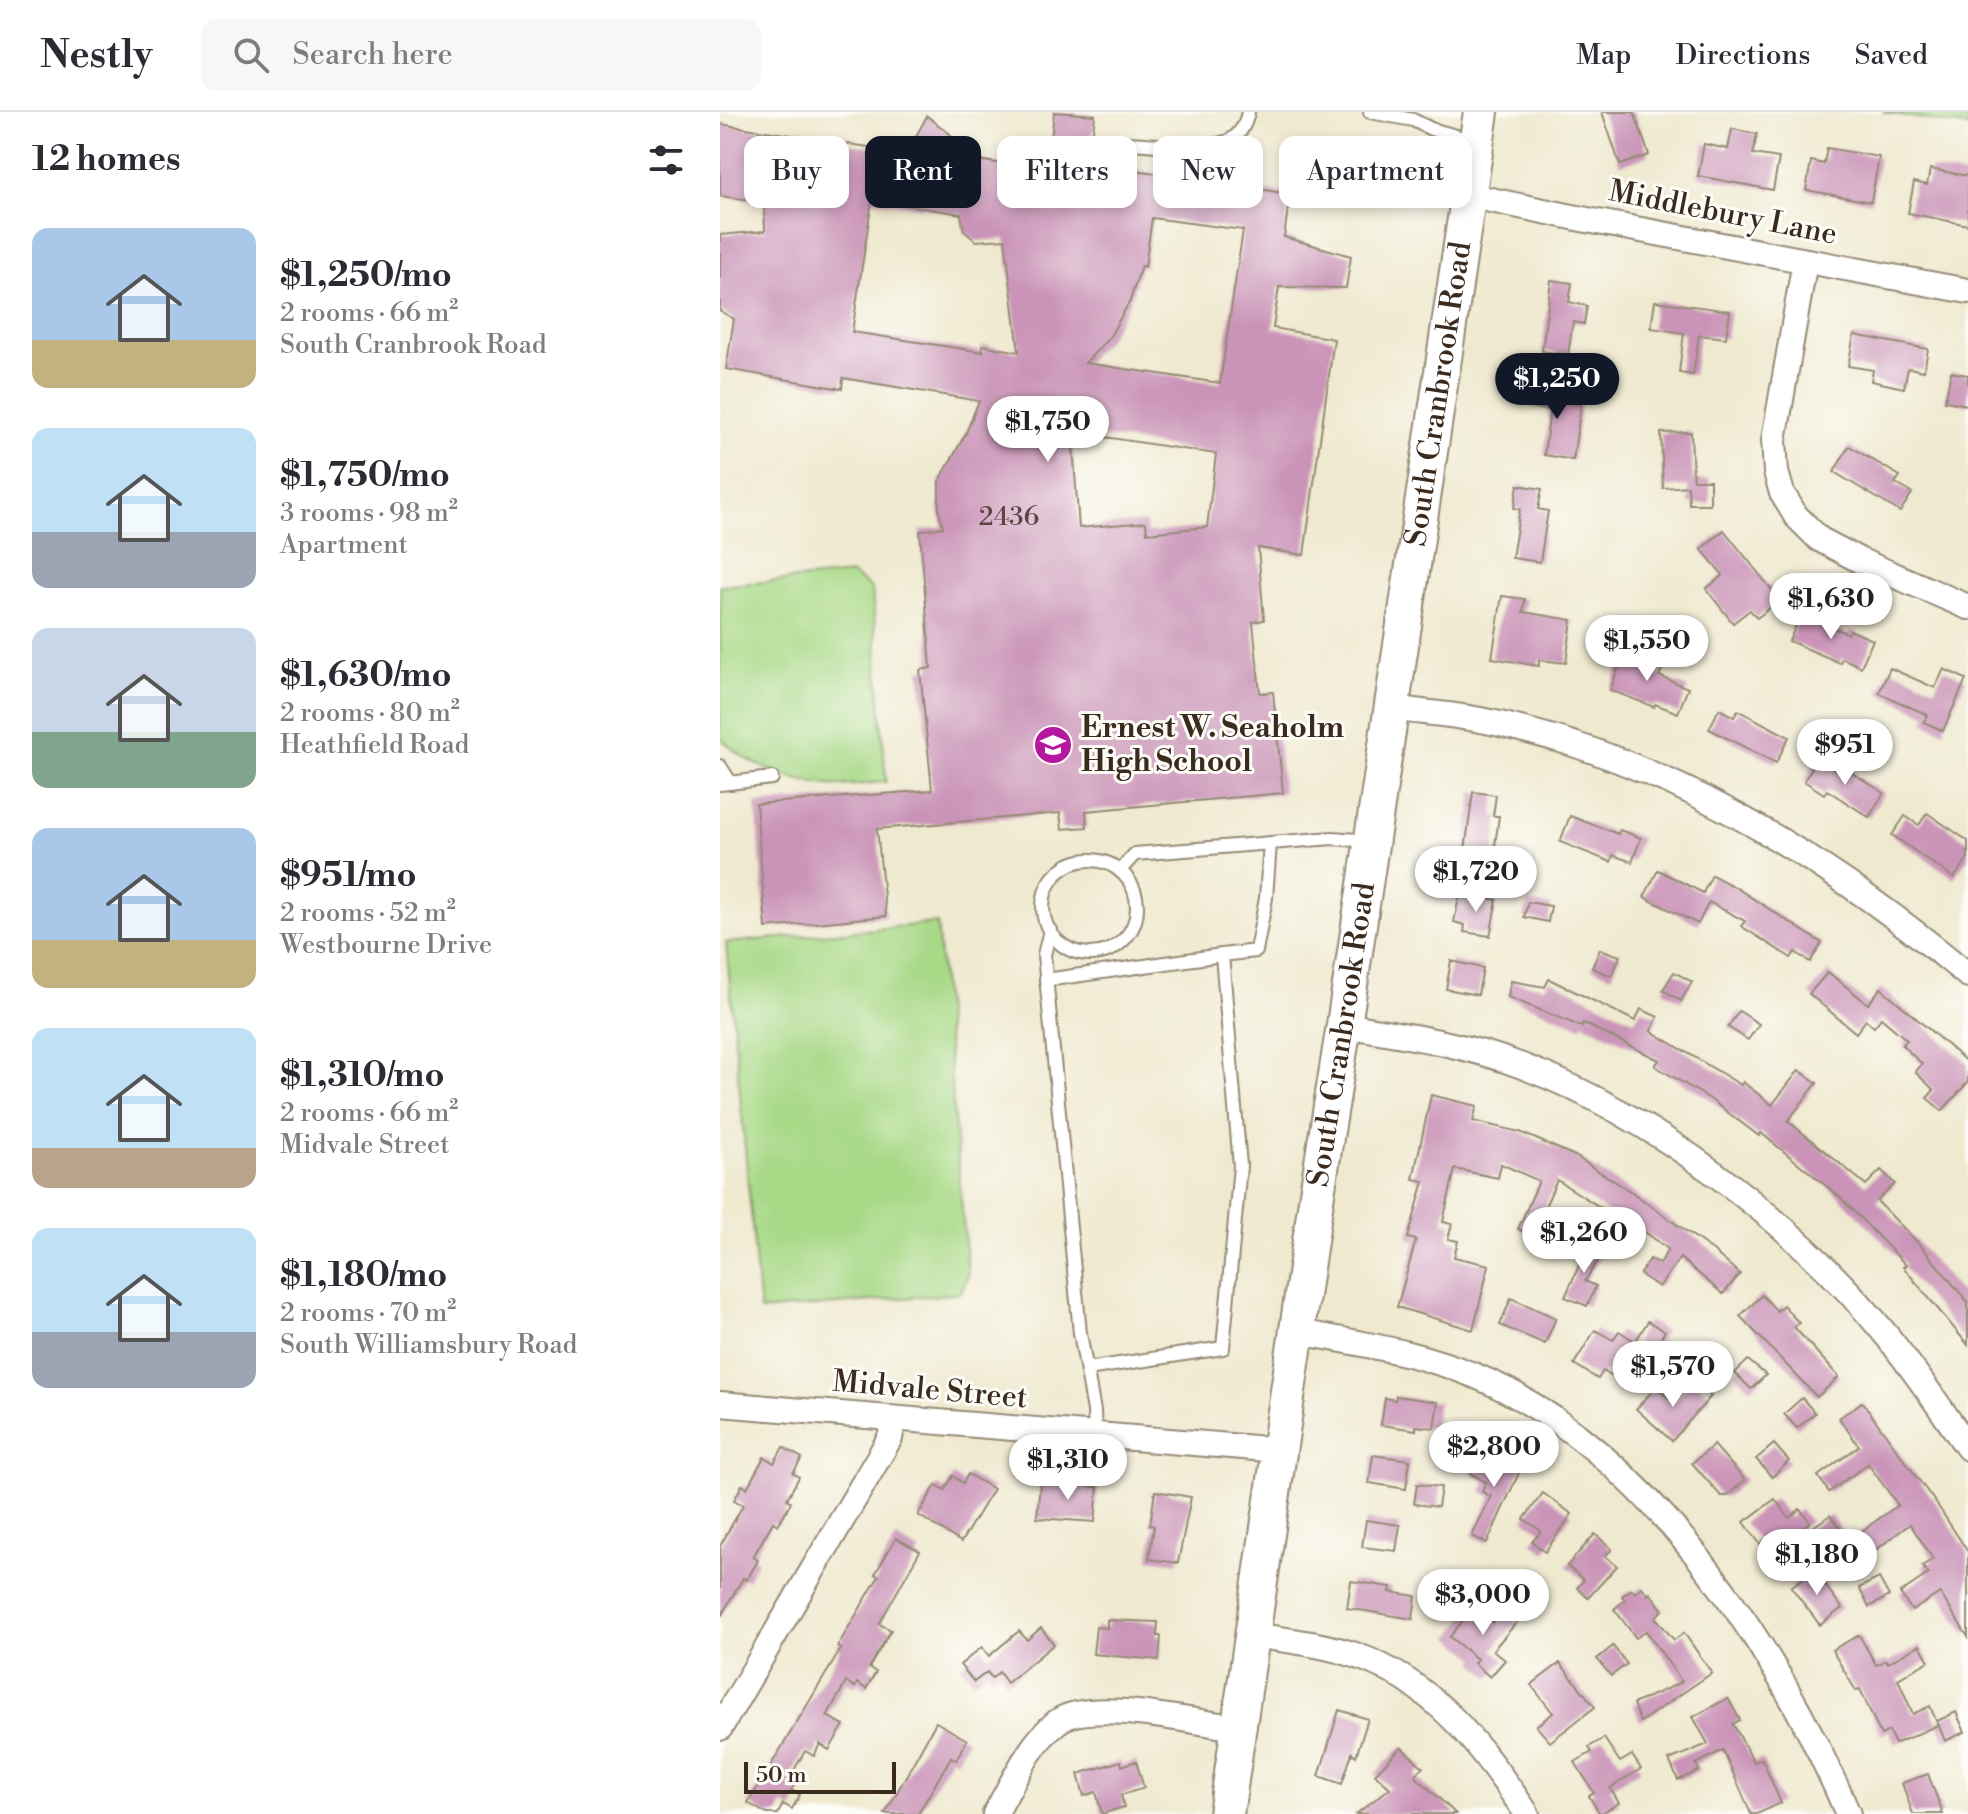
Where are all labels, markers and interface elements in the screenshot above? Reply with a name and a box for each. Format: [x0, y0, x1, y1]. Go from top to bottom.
search box [201, 19, 761, 91]
text: Nestly [40, 32, 153, 79]
icon: search [229, 33, 273, 77]
text: Search here [293, 36, 453, 74]
text: Map [1576, 38, 1631, 73]
text: Directions [1675, 38, 1810, 73]
text: Saved [1854, 38, 1928, 73]
chip: Buy [744, 136, 849, 208]
chip: Rent [865, 136, 981, 208]
chip: Filters [997, 136, 1137, 208]
chip: New [1153, 136, 1263, 208]
chip: Apartment [1279, 136, 1472, 208]
icon: filters [644, 138, 688, 182]
text: 12 homes [32, 139, 181, 181]
street label: Middlebury Lane [1606, 172, 1840, 254]
street label: South Cranbrook Road [1397, 239, 1480, 549]
text: $1,250/mo [280, 255, 452, 297]
icon: home [96, 260, 192, 356]
text: 2 rooms · 66 m² [280, 297, 458, 329]
text: South Cranbrook Road [280, 329, 547, 361]
pin: $1,250 [1492, 353, 1622, 421]
text: $1,250 [1513, 363, 1601, 395]
pin: $1,750 [983, 396, 1113, 464]
text: $1,750 [1005, 406, 1091, 438]
text: $1,750/mo [280, 455, 450, 497]
icon: home [96, 460, 192, 556]
text: 3 rooms · 98 m² [280, 497, 458, 529]
house number: 2436 [979, 501, 1039, 533]
text: Apartment [280, 529, 408, 561]
pin: $1,630 [1766, 573, 1896, 641]
text: $1,630 [1787, 583, 1875, 615]
pin: $1,550 [1582, 615, 1712, 683]
text: $1,550 [1603, 625, 1691, 657]
text: $1,630/mo [280, 655, 451, 697]
icon: home [96, 660, 192, 756]
text: 2 rooms · 80 m² [280, 697, 460, 729]
place label: Ernest W. Seaholm High School [1081, 709, 1344, 781]
pin: $951 [1798, 719, 1892, 787]
school or university icon: Ernest W. Seaholm High School [1032, 724, 1074, 766]
text: Heathfield Road [280, 729, 469, 761]
text: $951 [1815, 729, 1875, 761]
pin: $1,720 [1411, 846, 1541, 914]
text: $951/mo [280, 855, 416, 897]
text: $1,720 [1433, 856, 1519, 888]
icon: home [96, 860, 192, 956]
street label: South Cranbrook Road [1299, 880, 1384, 1190]
text: 2 rooms · 52 m² [280, 897, 456, 929]
text: Westbourne Drive [280, 929, 492, 961]
text: $1,310/mo [280, 1055, 444, 1097]
icon: home [96, 1060, 192, 1156]
text: 2 rooms · 66 m² [280, 1097, 458, 1129]
text: Midvale Street [280, 1129, 449, 1161]
pin: $1,260 [1519, 1207, 1649, 1275]
text: $1,260 [1540, 1217, 1628, 1249]
text: $1,180/mo [280, 1255, 447, 1297]
icon: home [96, 1260, 192, 1356]
text: 2 rooms · 70 m² [280, 1297, 456, 1329]
text: South Williamsbury Road [280, 1329, 577, 1361]
pin: $1,570 [1608, 1341, 1738, 1409]
text: $1,570 [1631, 1351, 1715, 1383]
street label: Midvale Street [831, 1363, 1029, 1417]
pin: $2,800 [1429, 1421, 1559, 1489]
text: $2,800 [1447, 1431, 1541, 1463]
pin: $1,310 [1003, 1434, 1133, 1502]
text: $1,310 [1027, 1444, 1109, 1476]
pin: $1,180 [1752, 1529, 1882, 1597]
text: $1,180 [1775, 1539, 1859, 1571]
pin: $3,000 [1418, 1569, 1548, 1637]
text: $3,000 [1435, 1579, 1531, 1611]
scale bar [744, 1758, 896, 1794]
text: 50 m [756, 1762, 807, 1789]

